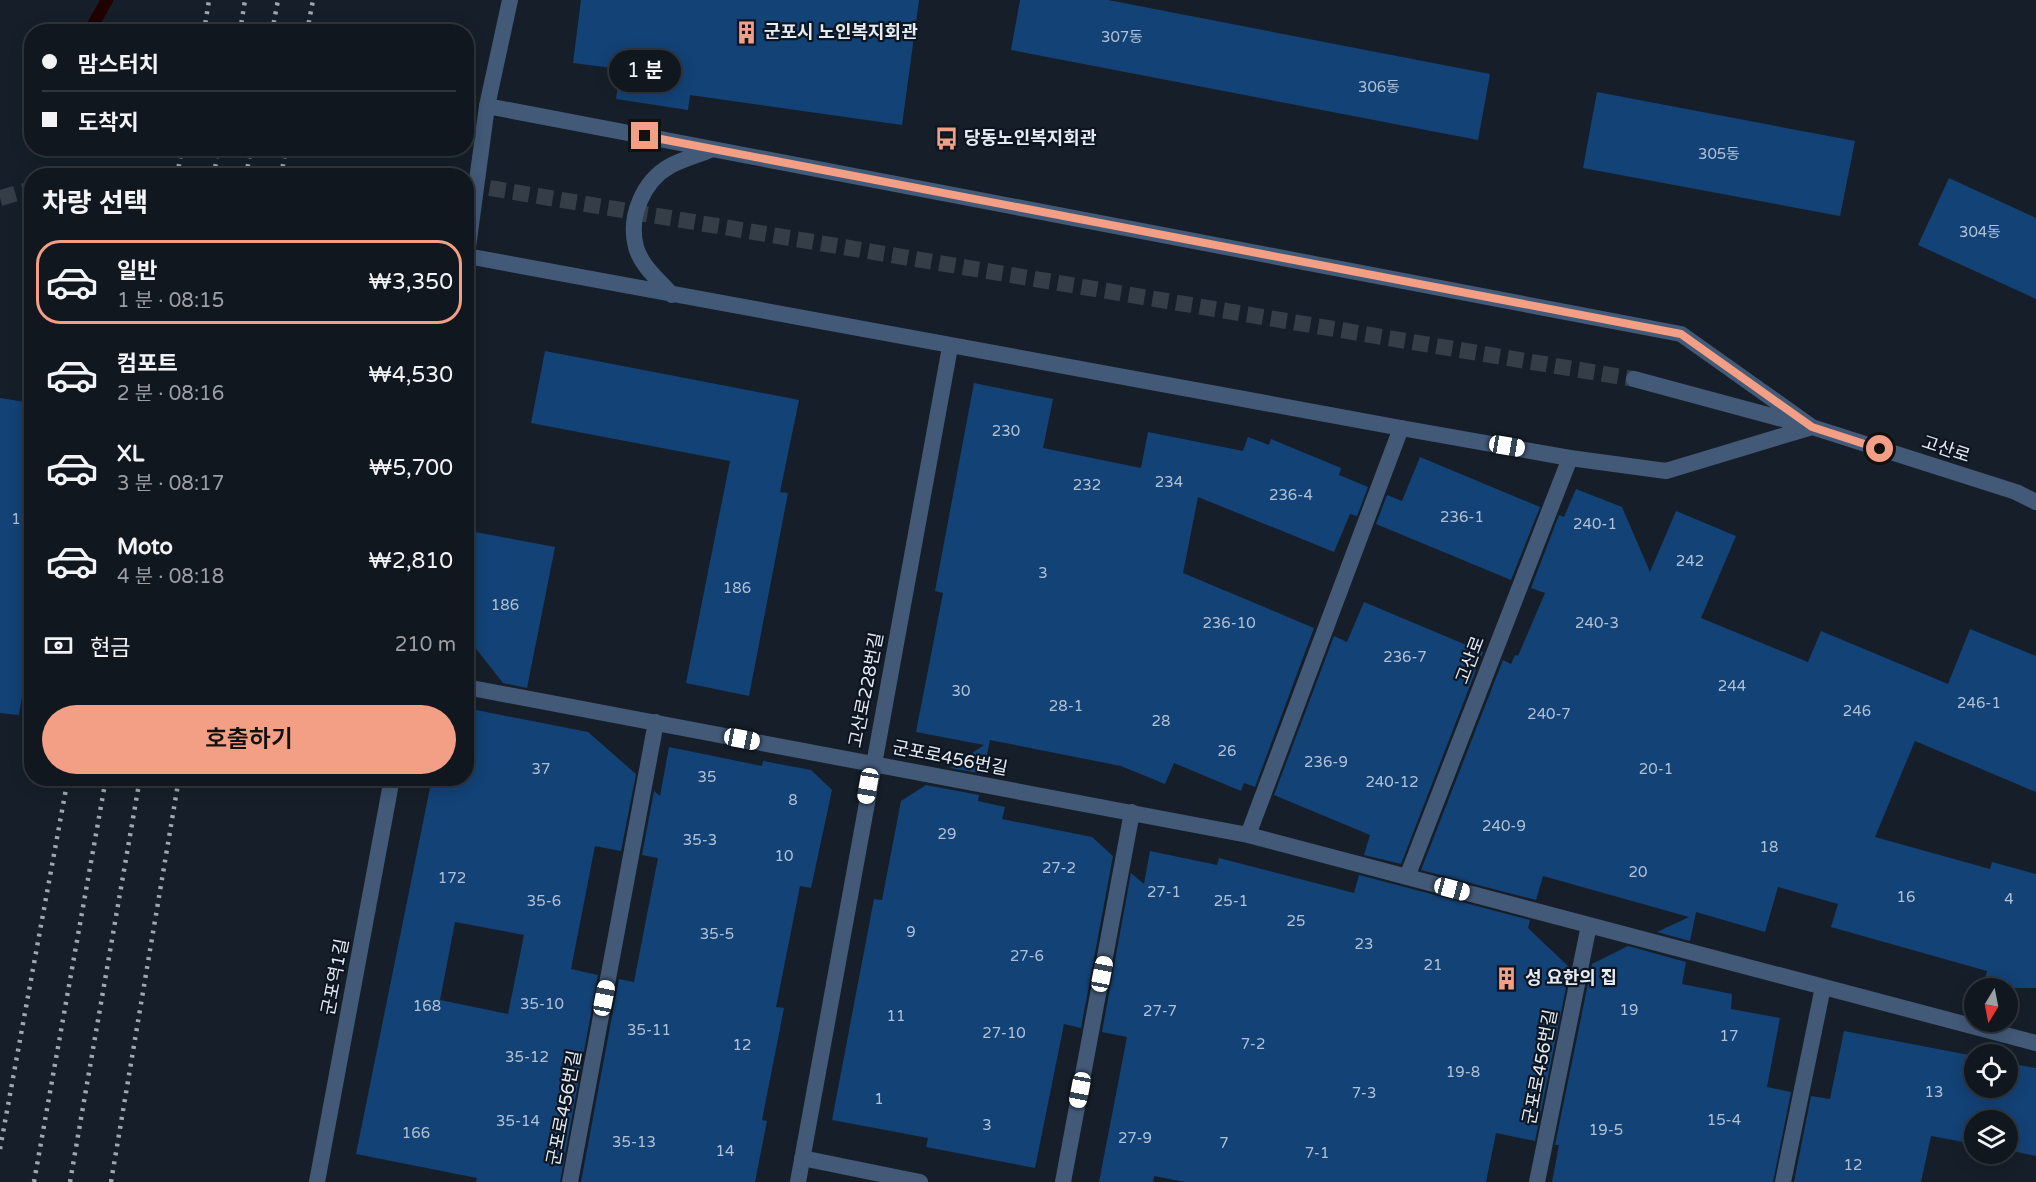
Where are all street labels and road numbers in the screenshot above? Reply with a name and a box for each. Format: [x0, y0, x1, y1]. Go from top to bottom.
street label: 고산로 [1919, 431, 1973, 467]
street label: 고산로228번길 [844, 631, 888, 749]
street label: 고산로 [1451, 633, 1489, 687]
street label: 군포로456번길 [891, 736, 1009, 780]
street label: 군포역1길 [317, 937, 353, 1017]
street label: 군포로456번길 [1518, 1008, 1562, 1126]
street label: 군포로456번길 [542, 1049, 586, 1167]

